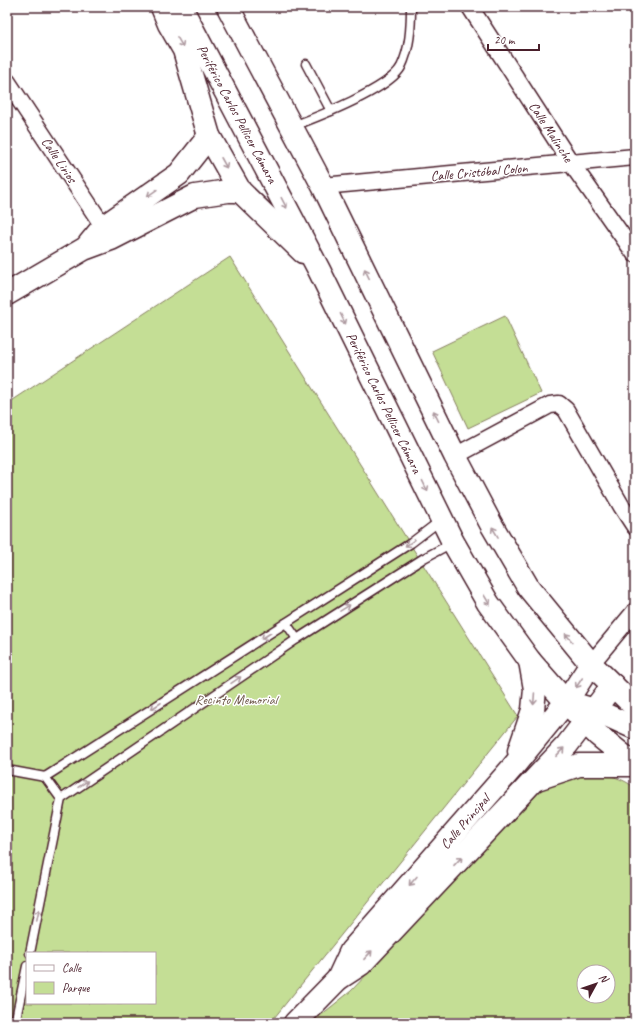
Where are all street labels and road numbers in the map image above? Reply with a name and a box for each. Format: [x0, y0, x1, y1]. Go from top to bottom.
street label: Periférico Carlos Pellicer Cámara [193, 42, 281, 187]
street label: Calle Malinche [525, 99, 578, 166]
street label: Calle Lirios [38, 134, 81, 187]
street label: Calle Cristóbal Colon [430, 159, 529, 185]
street label: Periférico Carlos Pellicer Cámara [342, 330, 426, 477]
street label: Calle Principal [437, 789, 495, 853]

